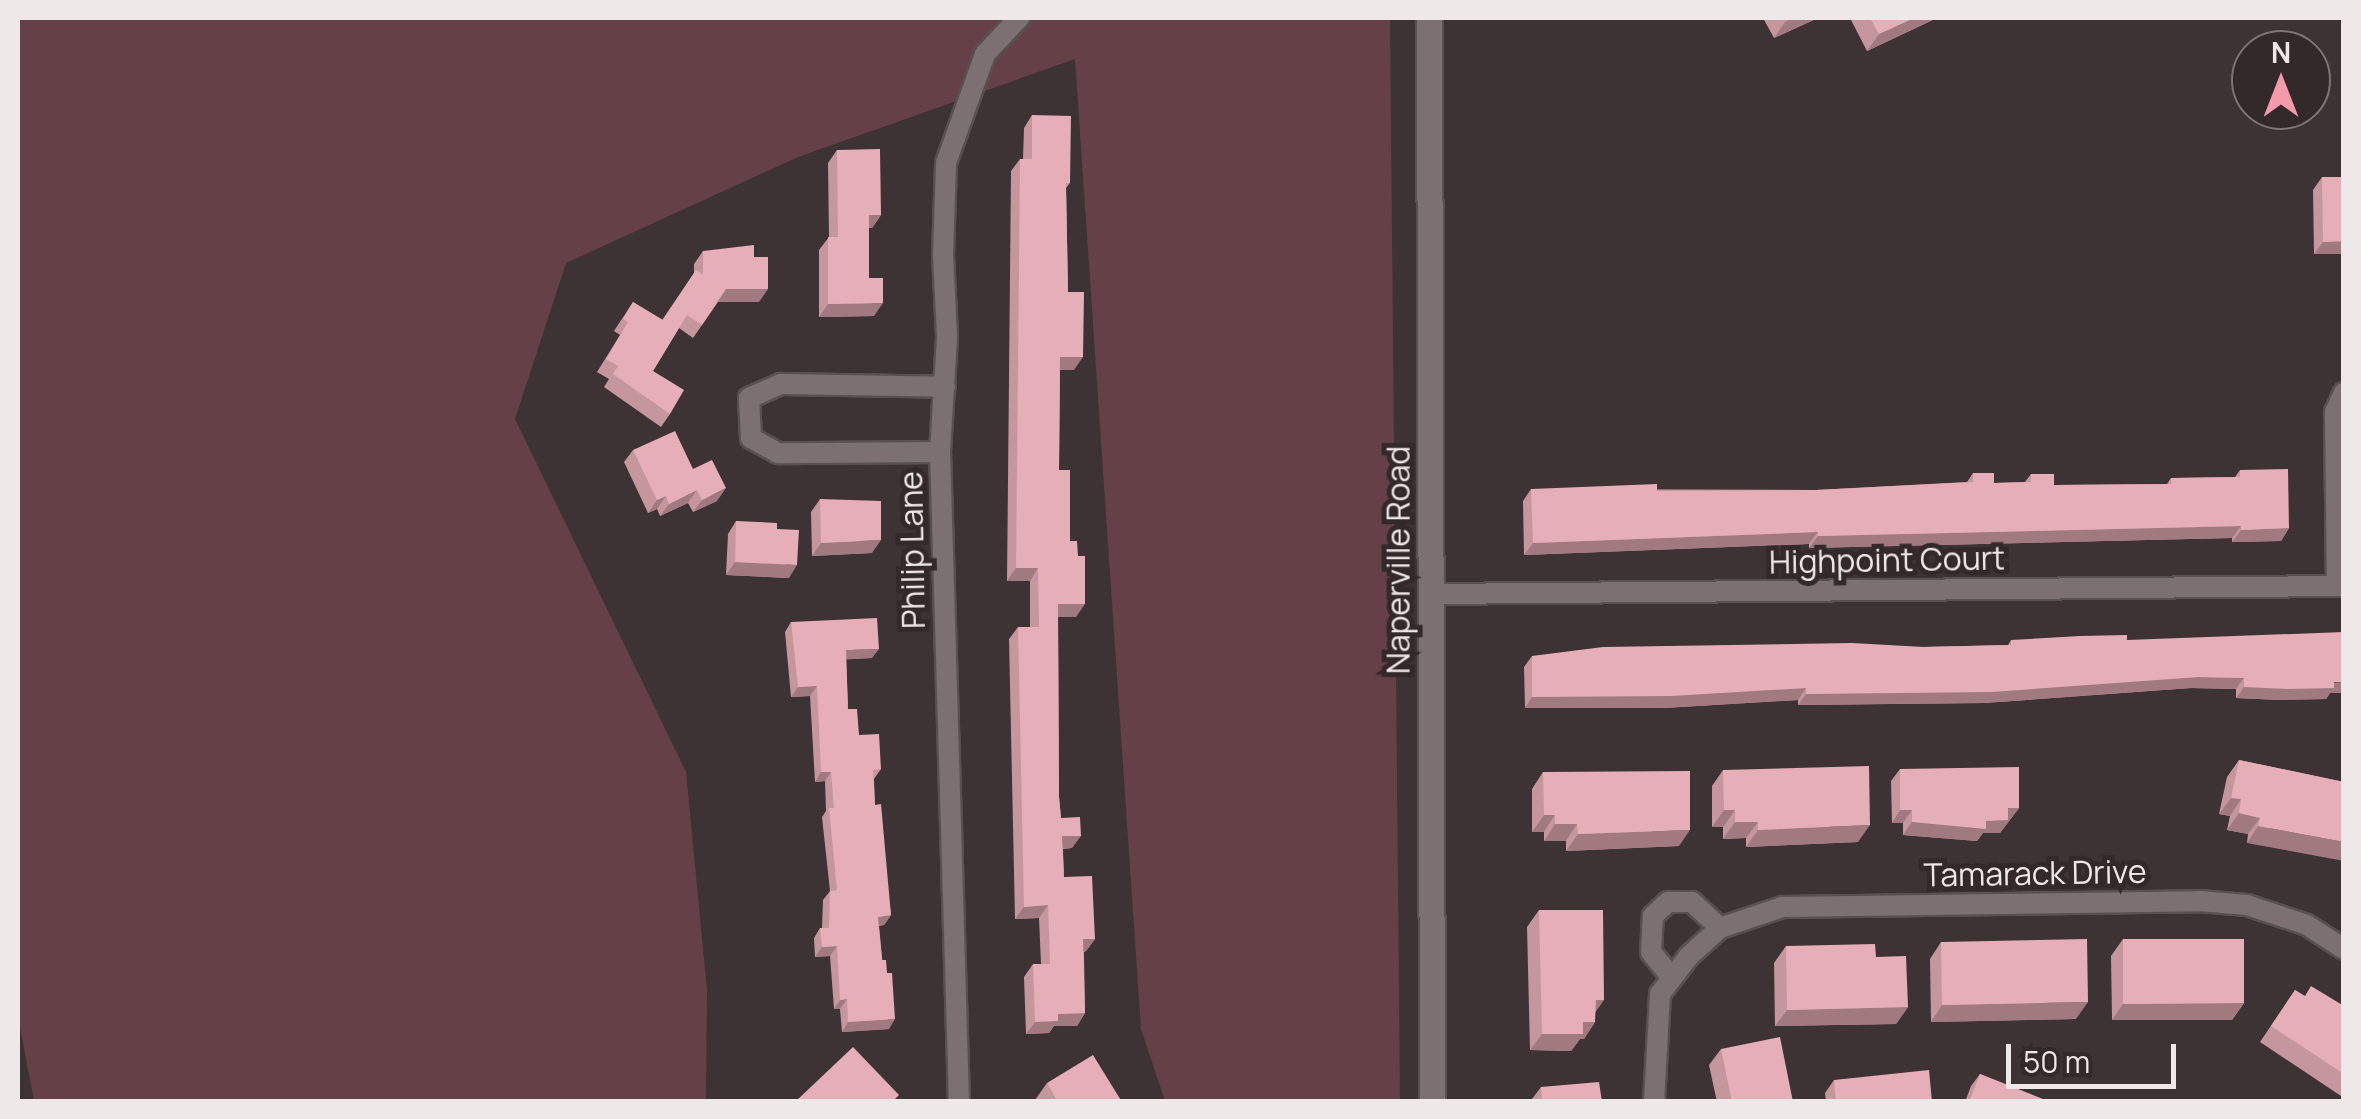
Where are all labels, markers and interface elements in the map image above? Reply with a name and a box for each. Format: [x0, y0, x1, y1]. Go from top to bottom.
north arrow [2231, 30, 2331, 130]
text: N [2271, 33, 2291, 71]
street label: Naperville Road [1379, 446, 1417, 674]
street label: Philip Lane [891, 471, 933, 629]
street label: Highpoint Court [1769, 539, 2005, 581]
street label: Tamarack Drive [1923, 852, 2147, 894]
scale bar [2011, 1024, 2181, 1086]
text: 50 m [2023, 1041, 2090, 1082]

